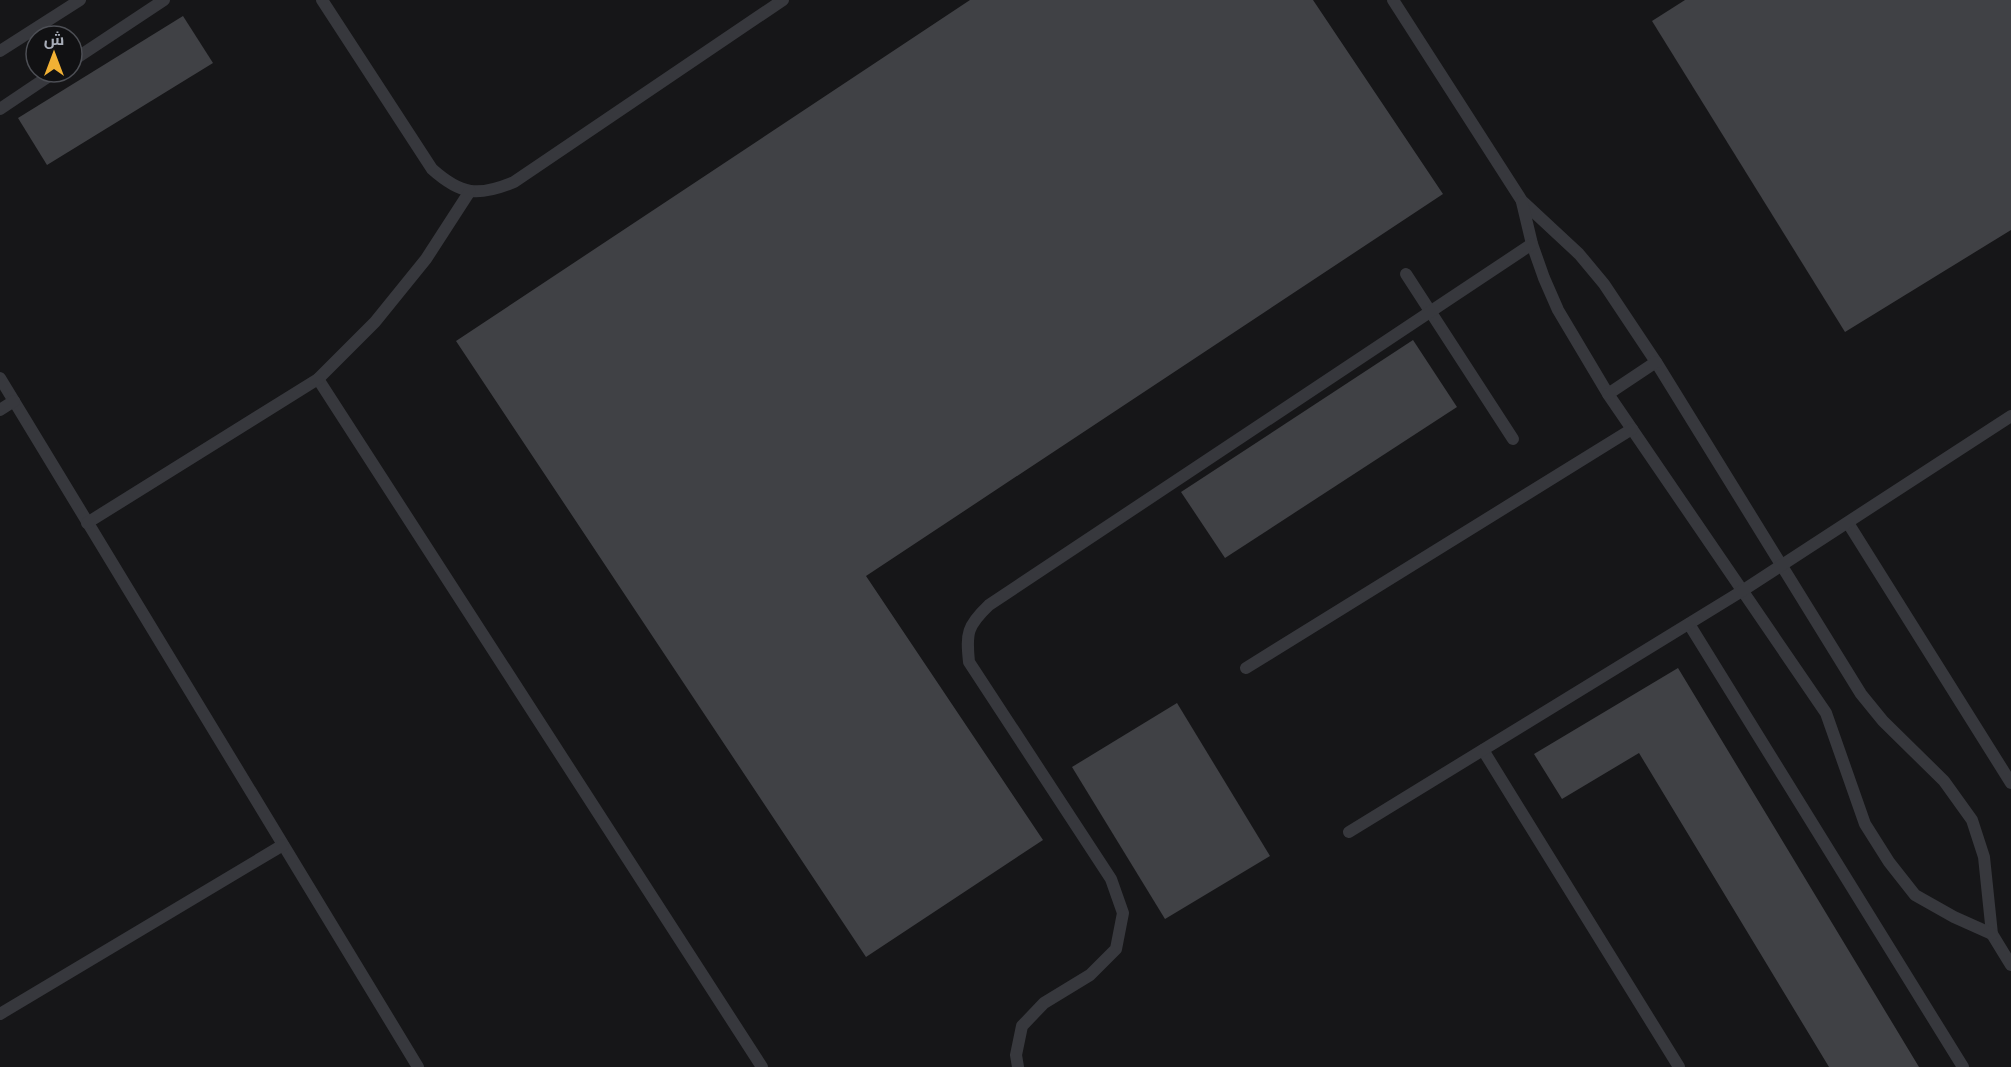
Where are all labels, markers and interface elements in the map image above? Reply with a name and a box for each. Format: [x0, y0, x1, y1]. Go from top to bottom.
north arrow [24, 24, 84, 84]
text: ش [44, 30, 64, 50]

